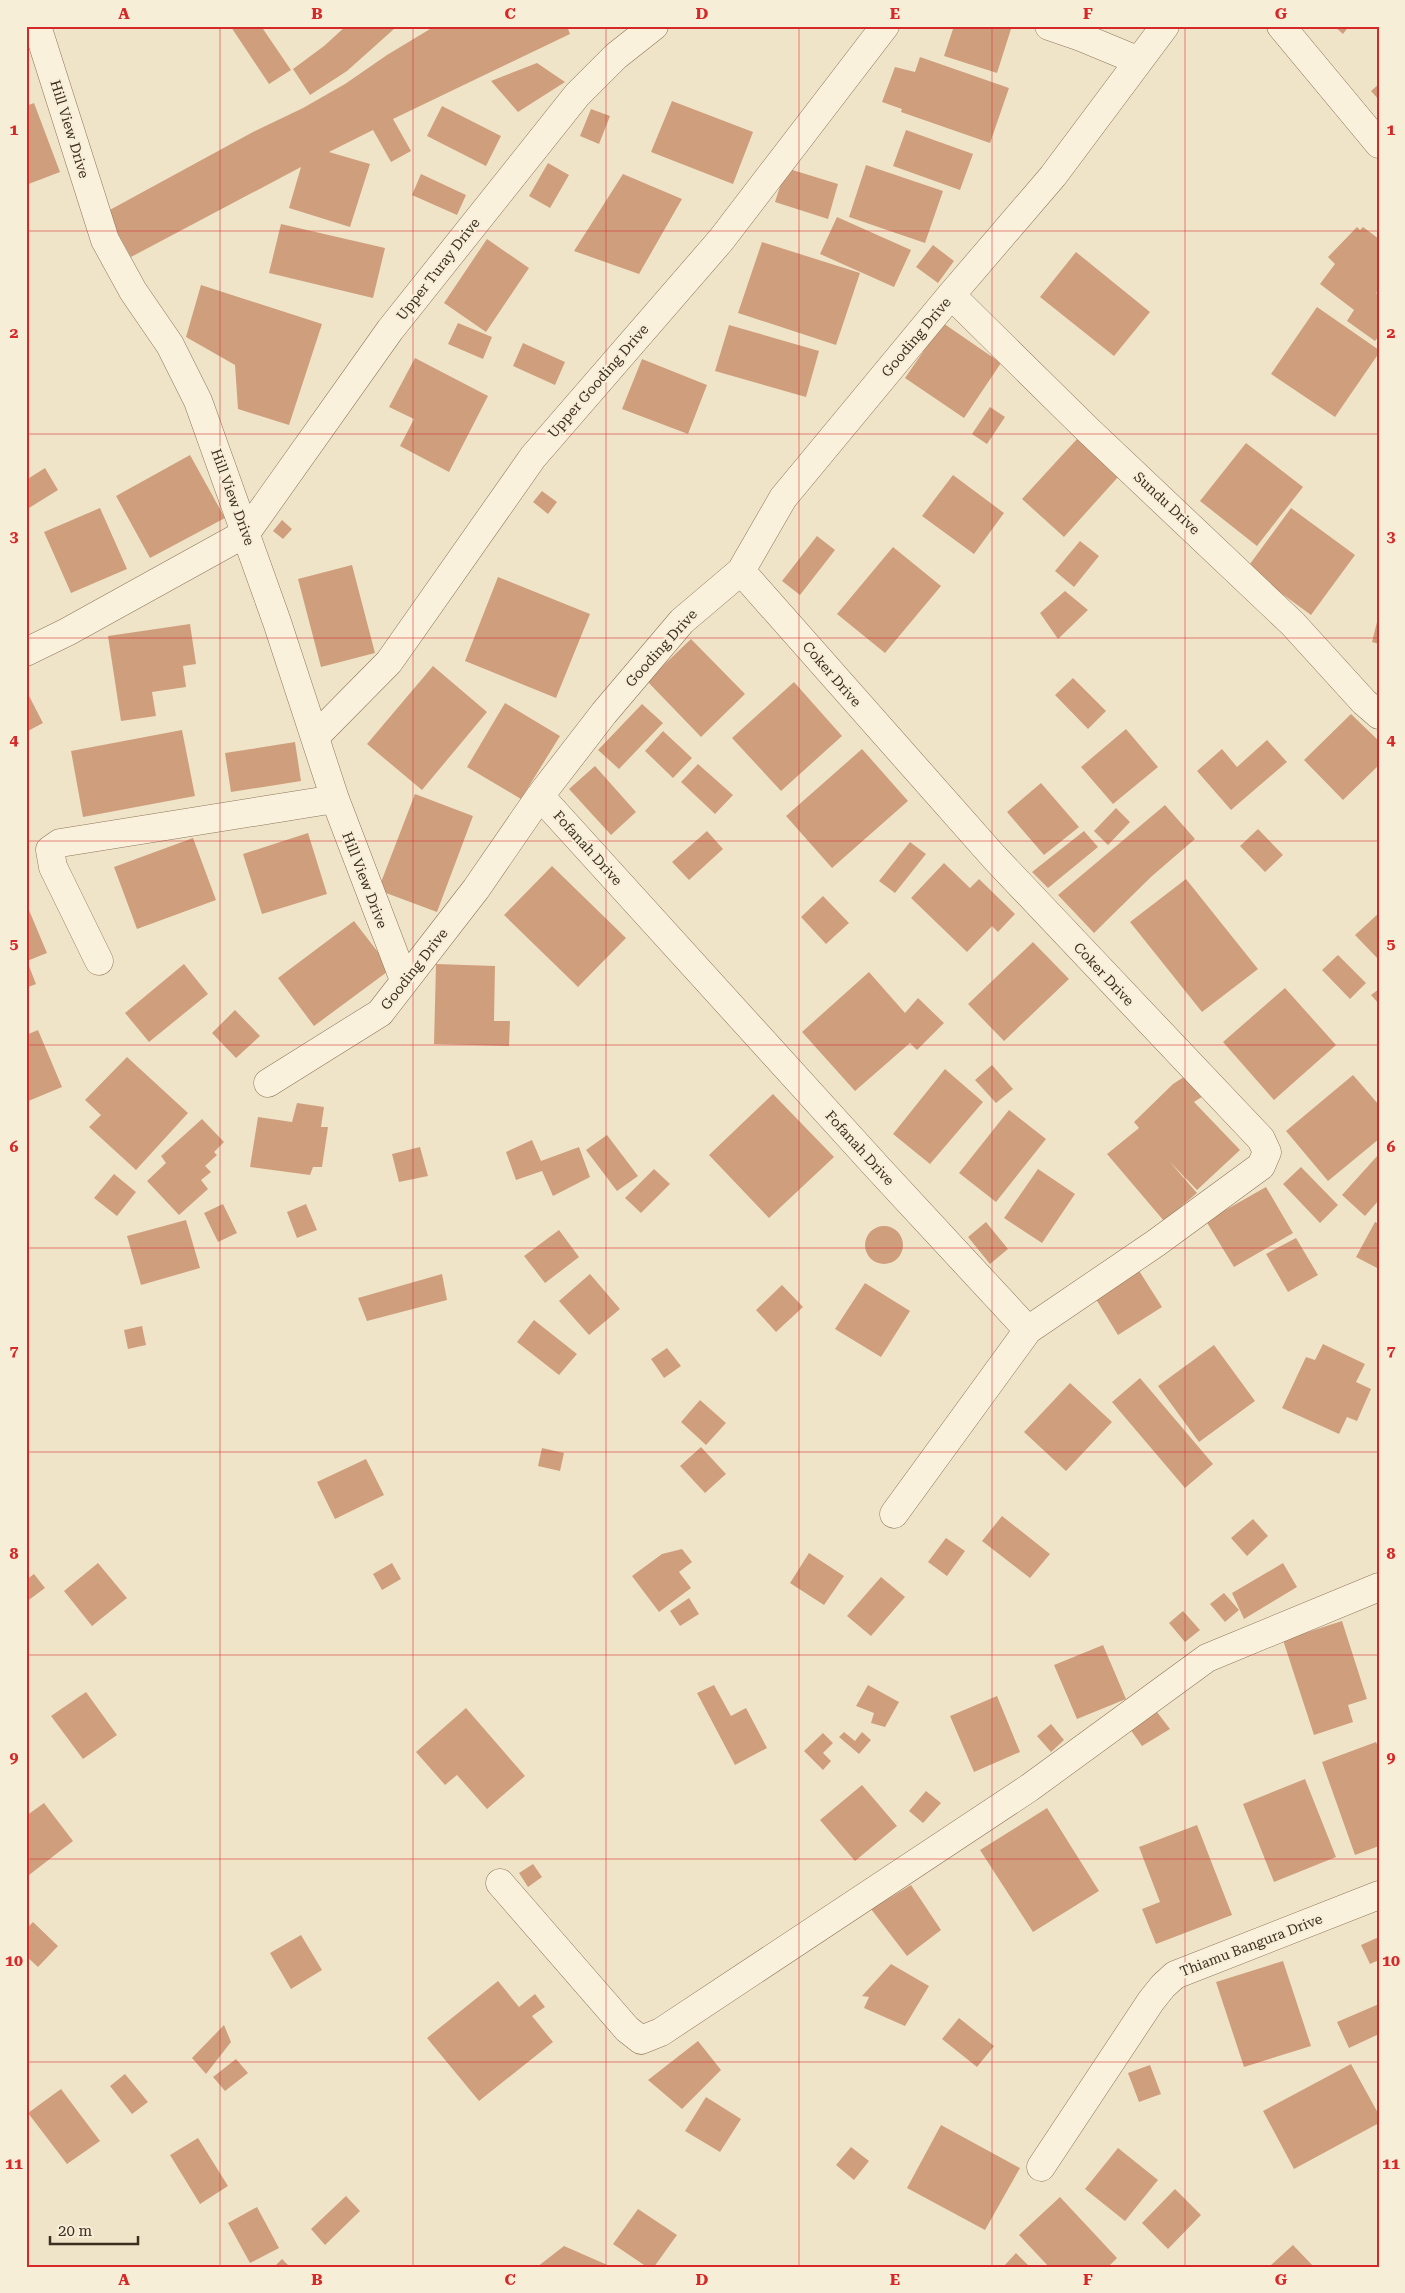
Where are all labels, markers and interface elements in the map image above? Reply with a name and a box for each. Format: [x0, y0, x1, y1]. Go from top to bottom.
text: A [118, 4, 130, 23]
text: B [311, 4, 323, 23]
text: C [504, 4, 516, 23]
text: D [696, 4, 709, 23]
text: E [890, 4, 900, 23]
text: F [1083, 4, 1093, 23]
text: G [1275, 4, 1288, 23]
street label: Hill View Drive [47, 78, 93, 180]
text: 1 [10, 120, 19, 139]
text: 1 [1387, 120, 1396, 139]
street label: Upper Turay Drive [393, 214, 483, 323]
street label: Gooding Drive [878, 294, 954, 380]
street label: Upper Gooding Drive [544, 321, 652, 441]
text: 2 [10, 323, 19, 342]
text: 2 [1387, 323, 1396, 342]
street label: Hill View Drive [208, 446, 258, 548]
street label: Sundu Drive [1131, 468, 1204, 538]
text: 3 [10, 527, 19, 546]
text: 3 [1387, 527, 1396, 546]
street label: Gooding Drive [622, 606, 700, 690]
street label: Coker Drive [799, 638, 865, 710]
text: 4 [10, 730, 19, 749]
text: 4 [1387, 730, 1396, 749]
street label: Fofanah Drive [550, 807, 626, 889]
street label: Hill View Drive [339, 830, 391, 931]
street label: Gooding Drive [377, 925, 451, 1013]
text: 5 [10, 934, 19, 953]
text: 5 [1387, 934, 1396, 953]
street label: Coker Drive [1071, 939, 1138, 1009]
street label: Fofanah Drive [822, 1107, 898, 1189]
text: 6 [10, 1137, 19, 1156]
text: 6 [1387, 1137, 1396, 1156]
text: 7 [10, 1341, 19, 1360]
text: 7 [1387, 1341, 1396, 1360]
text: 8 [10, 1544, 19, 1563]
text: 8 [1387, 1544, 1396, 1563]
text: 9 [10, 1748, 19, 1767]
text: 9 [1387, 1748, 1396, 1767]
street label: Thiamu Bangura Drive [1178, 1910, 1325, 1980]
text: 10 [5, 1951, 23, 1970]
text: 10 [1382, 1951, 1400, 1970]
text: 11 [5, 2154, 23, 2173]
text: 11 [1382, 2154, 1400, 2173]
scale bar [50, 2213, 138, 2245]
text: 20 m [58, 2222, 93, 2240]
text: A [118, 2270, 130, 2289]
text: B [311, 2270, 323, 2289]
text: C [504, 2270, 516, 2289]
text: D [696, 2270, 709, 2289]
text: E [890, 2270, 900, 2289]
text: F [1083, 2270, 1093, 2289]
text: G [1275, 2270, 1288, 2289]

